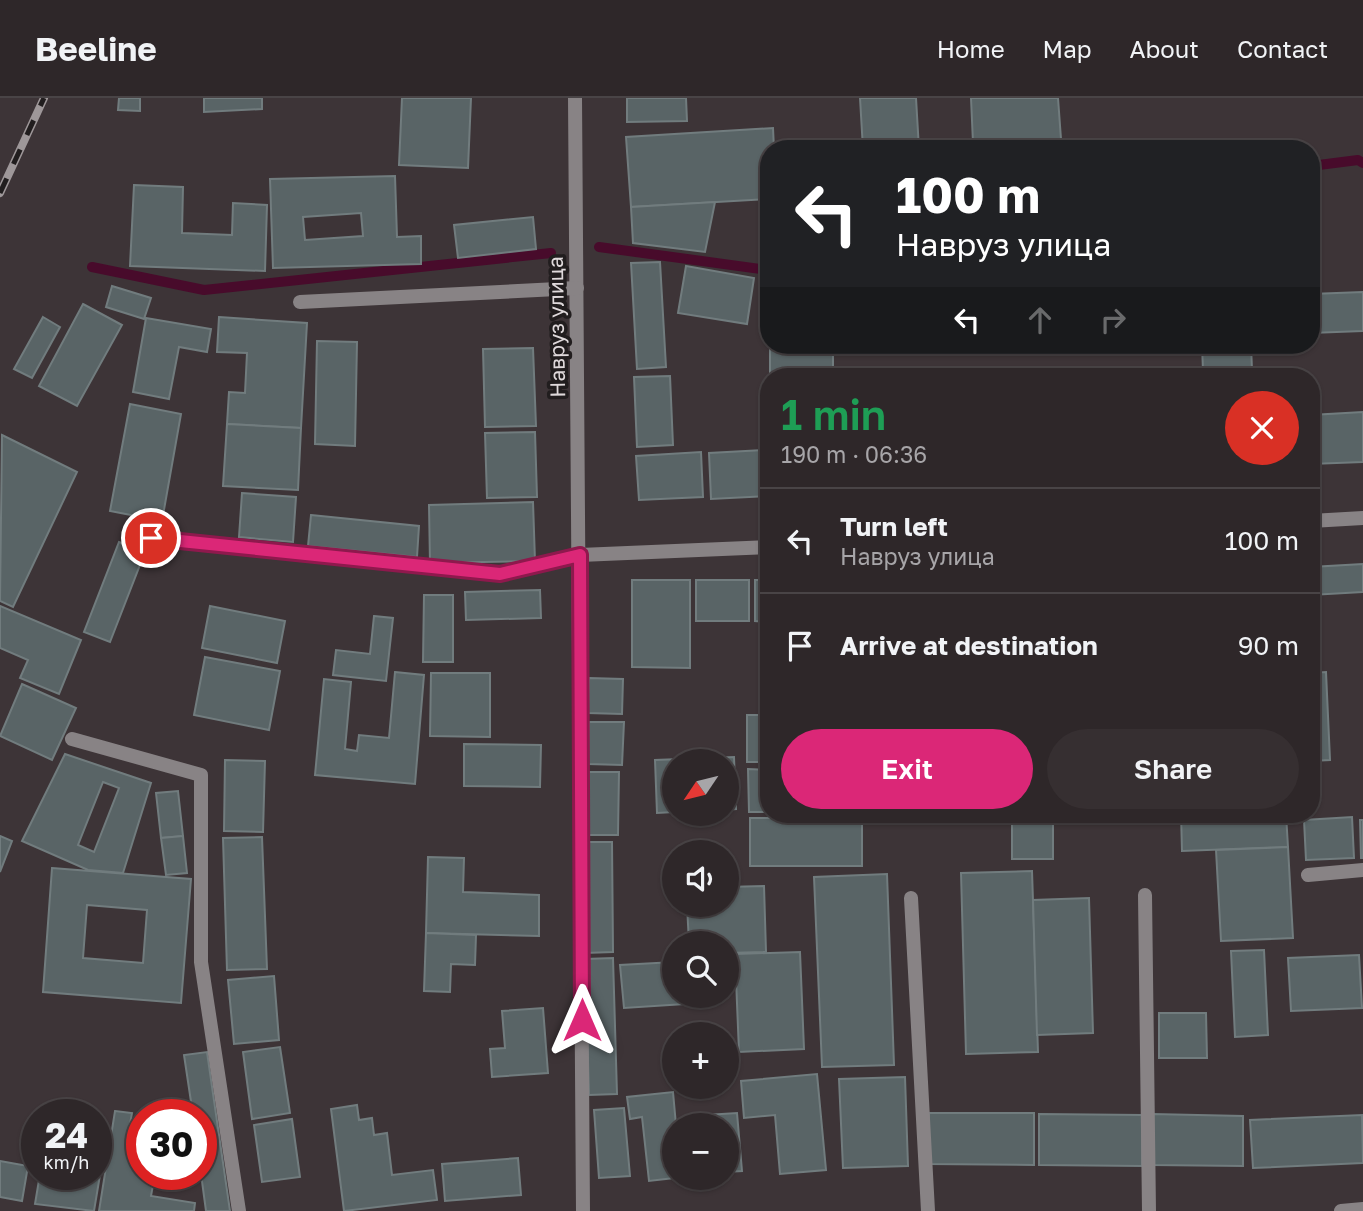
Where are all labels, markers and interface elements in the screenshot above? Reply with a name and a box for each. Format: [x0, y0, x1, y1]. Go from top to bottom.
text: Beeline [35, 29, 157, 68]
text: Home [937, 34, 1005, 63]
text: Map [1043, 34, 1092, 63]
text: About [1130, 34, 1199, 63]
text: Contact [1237, 34, 1328, 63]
text: 100 m [896, 165, 1040, 224]
icon: left [781, 168, 872, 259]
text: Навруз улица [896, 225, 1111, 263]
street label: Навруз улица [542, 256, 570, 398]
icon: left [948, 301, 986, 339]
icon: ahead [1021, 301, 1059, 339]
icon: right [1094, 301, 1132, 339]
text: 1 min [781, 389, 886, 439]
button: close [1225, 391, 1299, 465]
text: 190 m · 06:36 [781, 440, 927, 468]
pin [121, 508, 181, 568]
text: Turn left [840, 511, 948, 542]
icon: arrive [132, 519, 170, 557]
icon: left [781, 522, 819, 560]
text: 100 m [1225, 525, 1299, 556]
text: Навруз улица [840, 542, 995, 570]
icon: arrive [781, 627, 819, 665]
text: Arrive at destination [840, 630, 1098, 661]
text: 90 m [1238, 630, 1299, 661]
button: Exit [781, 729, 1033, 809]
button: Share [1047, 729, 1299, 809]
north arrow [662, 749, 738, 826]
map controls [662, 749, 739, 1190]
button: sound [662, 840, 739, 917]
button: search [662, 931, 739, 1008]
position arrow [545, 983, 619, 1057]
button: + [662, 1022, 739, 1099]
speed limit sign: 30 [126, 1099, 217, 1190]
button: − [662, 1113, 739, 1190]
text: 24 [45, 1114, 88, 1156]
text: km/h [44, 1151, 89, 1173]

